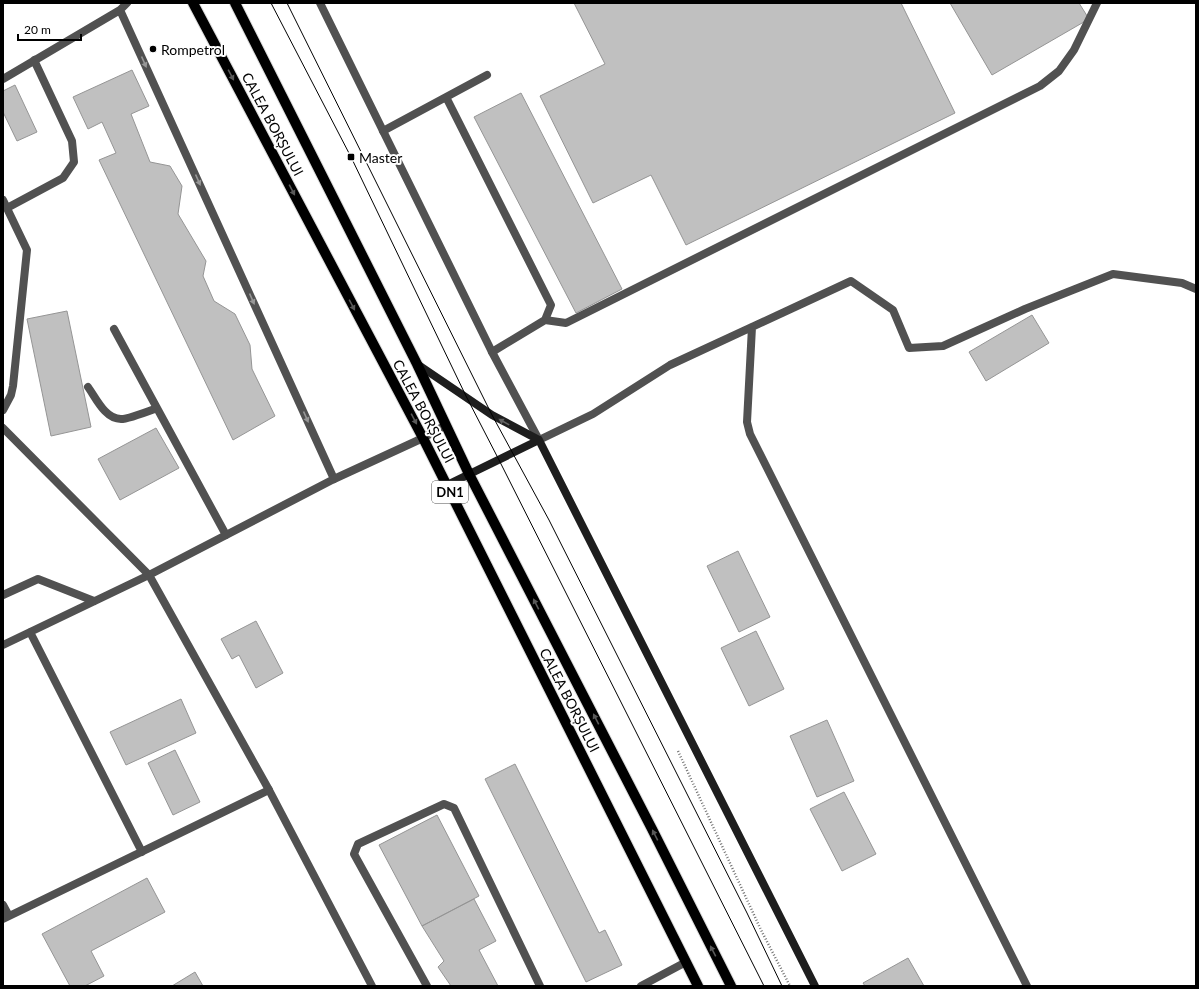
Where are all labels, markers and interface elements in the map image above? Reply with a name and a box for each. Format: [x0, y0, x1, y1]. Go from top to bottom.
scale bar [18, 16, 81, 42]
text: 20 m [24, 22, 51, 37]
place label: Rompetrol [161, 41, 225, 58]
marker: Rompetrol [148, 44, 158, 54]
one-way arrow [141, 57, 147, 68]
one-way arrow [228, 69, 234, 80]
street label: CALEA BORȘULUI [239, 69, 307, 179]
place label: Master [359, 149, 402, 166]
marker: Master [346, 152, 356, 162]
one-way arrow [195, 175, 201, 186]
one-way arrow [288, 184, 295, 195]
one-way arrow [249, 293, 255, 304]
one-way arrow [349, 299, 356, 310]
street label: CALEA BORȘULUI [390, 356, 458, 466]
one-way arrow [303, 411, 309, 423]
one-way arrow [410, 413, 417, 425]
one-way arrow [498, 418, 510, 425]
road number: DN1 [432, 481, 468, 503]
one-way arrow [533, 598, 539, 610]
street label: CALEA BORȘULUI [536, 645, 604, 755]
one-way arrow [592, 714, 599, 725]
one-way arrow [652, 829, 658, 841]
one-way arrow [710, 945, 716, 957]

